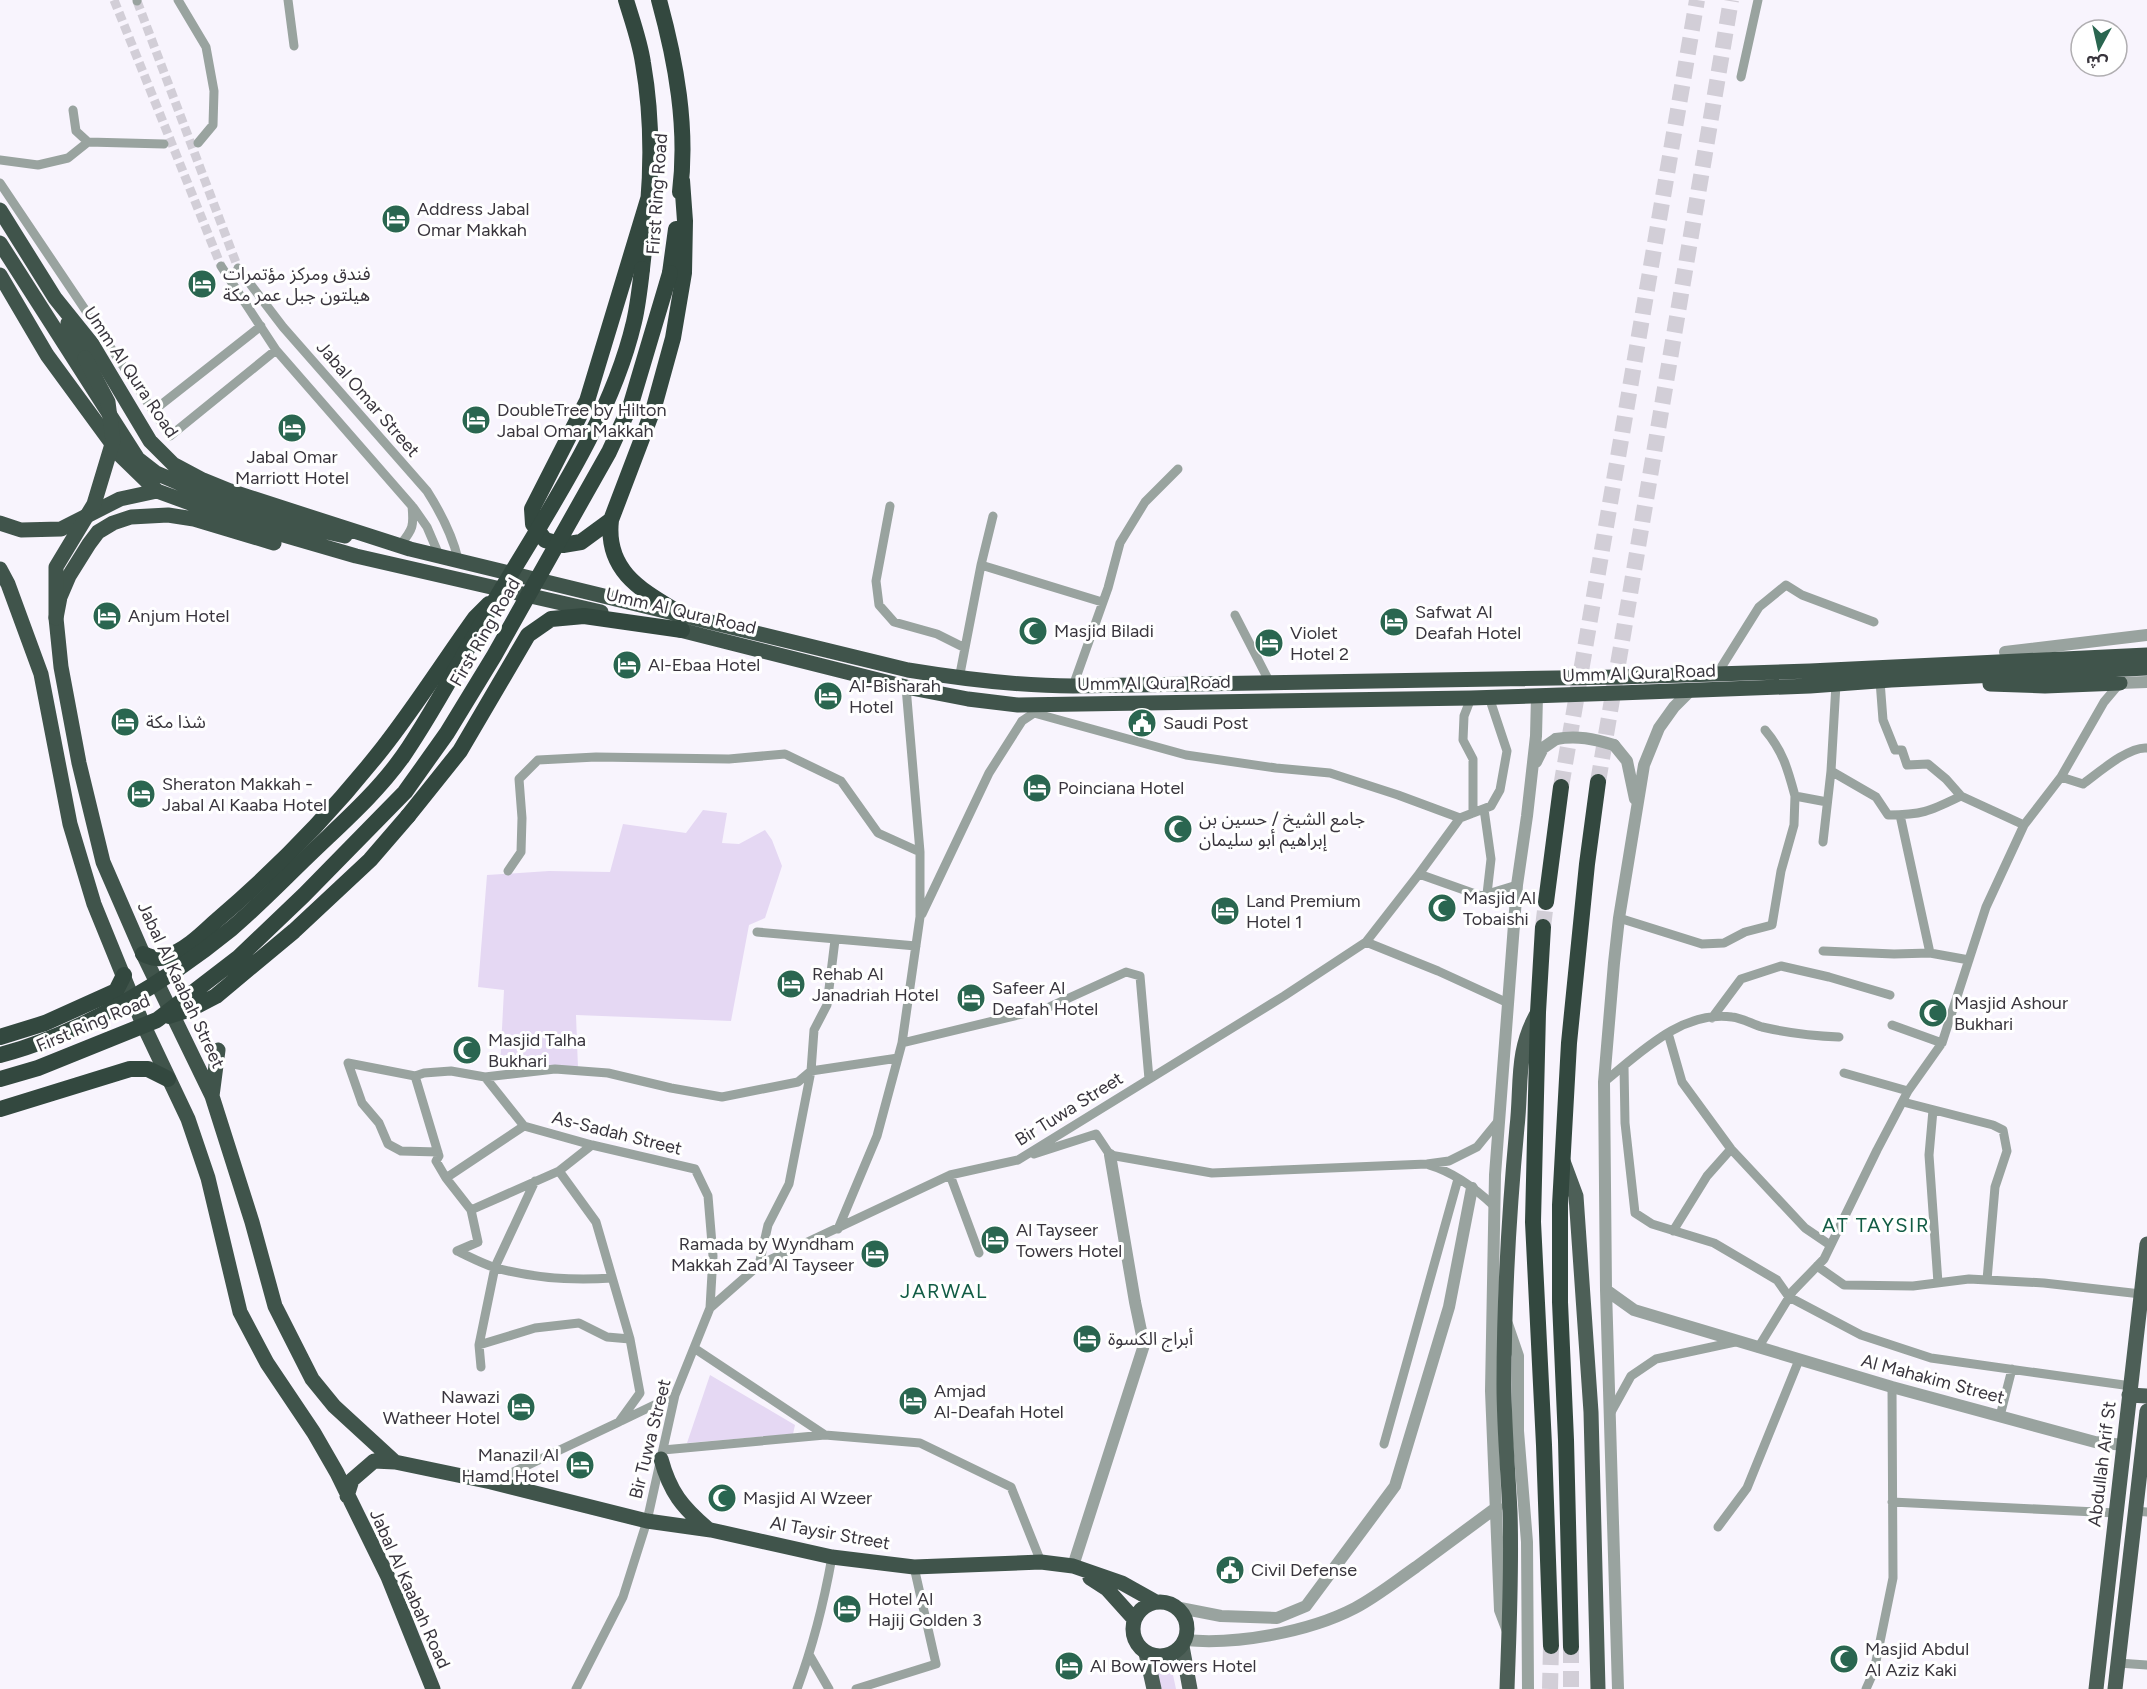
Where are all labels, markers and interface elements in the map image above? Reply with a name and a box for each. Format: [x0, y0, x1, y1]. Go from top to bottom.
north arrow [2069, 18, 2129, 78]
text: ش [2085, 51, 2109, 73]
street label: First Ring Road [642, 133, 672, 255]
place label: Address Jabal Omar Makkah [417, 198, 529, 241]
hotel icon: Address Jabal Omar Makkah [380, 203, 412, 235]
place label: فندق ومركز مؤتمرات هيلتون جبل عمر مكة [223, 263, 371, 306]
hotel icon: فندق ومركز مؤتمرات هيلتون جبل عمر مكة [186, 268, 218, 300]
street label: Umm Al Qura Road [79, 302, 183, 442]
street label: Jabal Omar Street [312, 337, 424, 461]
place label: DoubleTree by Hilton Jabal Omar Makkah [497, 399, 667, 442]
hotel icon: DoubleTree by Hilton Jabal Omar Makkah [460, 404, 492, 436]
hotel icon: Jabal Omar Marriott Hotel [276, 412, 308, 444]
place label: Jabal Omar Marriott Hotel [235, 446, 349, 489]
street label: First Ring Road [445, 574, 525, 690]
street label: Umm Al Qura Road [604, 583, 758, 639]
hotel icon: Anjum Hotel [91, 600, 123, 632]
place label: Safwat Al Deafah Hotel [1415, 601, 1521, 644]
place label: Anjum Hotel [128, 605, 229, 627]
hotel icon: Safwat Al Deafah Hotel [1378, 606, 1410, 638]
mosque icon: Masjid Biladi [1017, 615, 1049, 647]
place label: Masjid Biladi [1054, 620, 1154, 642]
place label: Violet Hotel 2 [1290, 622, 1349, 665]
hotel icon: Violet Hotel 2 [1253, 627, 1285, 659]
hotel icon: Al-Ebaa Hotel [611, 649, 643, 681]
place label: Al-Ebaa Hotel [648, 654, 760, 676]
street label: Umm Al Qura Road [1562, 659, 1716, 687]
street label: Umm Al Qura Road [1077, 671, 1231, 695]
place label: Al-Bisharah Hotel [849, 675, 941, 718]
hotel icon: Al-Bisharah Hotel [812, 680, 844, 712]
hotel icon: شذا مكة [109, 706, 141, 738]
public building icon: Saudi Post [1126, 707, 1158, 739]
place label: شذا مكة [146, 711, 206, 733]
place label: Saudi Post [1163, 712, 1249, 734]
hotel icon: Poinciana Hotel [1021, 772, 1053, 804]
place label: Sheraton Makkah - Jabal Al Kaaba Hotel [162, 773, 327, 816]
place label: Poinciana Hotel [1058, 777, 1184, 799]
hotel icon: Sheraton Makkah - Jabal Al Kaaba Hotel [125, 778, 157, 810]
place label: جامع الشيخ / حسين بن إبراهيم أبو سليمان [1199, 808, 1365, 853]
mosque icon: جامع الشيخ / حسين بن إبراهيم أبو سليمان [1162, 813, 1194, 845]
place label: Masjid Al Tobaishi [1463, 887, 1536, 930]
place label: Land Premium Hotel 1 [1246, 890, 1361, 933]
mosque icon: Masjid Al Tobaishi [1426, 892, 1458, 924]
hotel icon: Land Premium Hotel 1 [1209, 895, 1241, 927]
street label: Jabal Al Kaabah Street [133, 898, 229, 1072]
place label: Rehab Al Janadriah Hotel [812, 963, 939, 1006]
hotel icon: Rehab Al Janadriah Hotel [775, 968, 807, 1000]
place label: Safeer Al Deafah Hotel [992, 977, 1098, 1020]
hotel icon: Safeer Al Deafah Hotel [955, 982, 987, 1014]
street label: First Ring Road [33, 989, 153, 1057]
place label: Masjid Ashour Bukhari [1954, 992, 2068, 1035]
mosque icon: Masjid Ashour Bukhari [1917, 997, 1949, 1029]
place label: Masjid Talha Bukhari [488, 1029, 586, 1072]
mosque icon: Masjid Talha Bukhari [451, 1034, 483, 1066]
street label: Bir Tuwa Street [1011, 1067, 1127, 1151]
street label: As-Sadah Street [550, 1106, 684, 1160]
district label: AT TAYSIR [1822, 1213, 1930, 1237]
place label: Al Tayseer Towers Hotel [1016, 1219, 1122, 1262]
hotel icon: Al Tayseer Towers Hotel [979, 1224, 1011, 1256]
place label: Ramada by Wyndham Makkah Zad Al Tayseer [671, 1233, 854, 1276]
hotel icon: Ramada by Wyndham Makkah Zad Al Tayseer [859, 1238, 891, 1270]
district label: JARWAL [900, 1279, 988, 1303]
hotel icon: أبراج الكسوة [1071, 1323, 1103, 1355]
place label: أبراج الكسوة [1108, 1328, 1193, 1352]
street label: Al Mahakim Street [1859, 1349, 2007, 1409]
street label: Bir Tuwa Street [624, 1377, 676, 1501]
place label: Amjad Al-Deafah Hotel [934, 1380, 1064, 1423]
hotel icon: Amjad Al-Deafah Hotel [897, 1385, 929, 1417]
place label: Nawazi Watheer Hotel [383, 1386, 500, 1429]
hotel icon: Nawazi Watheer Hotel [505, 1391, 537, 1423]
street label: Abdullah Arif St [2083, 1400, 2121, 1528]
place label: Manazil Al Hamd Hotel [461, 1444, 559, 1487]
hotel icon: Manazil Al Hamd Hotel [564, 1449, 596, 1481]
mosque icon: Masjid Al Wzeer [706, 1482, 738, 1514]
place label: Masjid Al Wzeer [743, 1487, 872, 1509]
street label: Jabal Al Kaabah Road [365, 1506, 455, 1672]
street label: Al Taysir Street [768, 1512, 892, 1554]
public building icon: Civil Defense [1214, 1554, 1246, 1586]
place label: Civil Defense [1251, 1559, 1357, 1581]
place label: Hotel Al Hajij Golden 3 [868, 1588, 982, 1631]
hotel icon: Hotel Al Hajij Golden 3 [831, 1593, 863, 1625]
place label: Masjid Abdul Al Aziz Kaki [1865, 1638, 1969, 1681]
mosque icon: Masjid Abdul Al Aziz Kaki [1828, 1643, 1860, 1675]
hotel icon: Al Bow Towers Hotel [1053, 1650, 1085, 1682]
place label: Al Bow Towers Hotel [1090, 1655, 1257, 1677]

